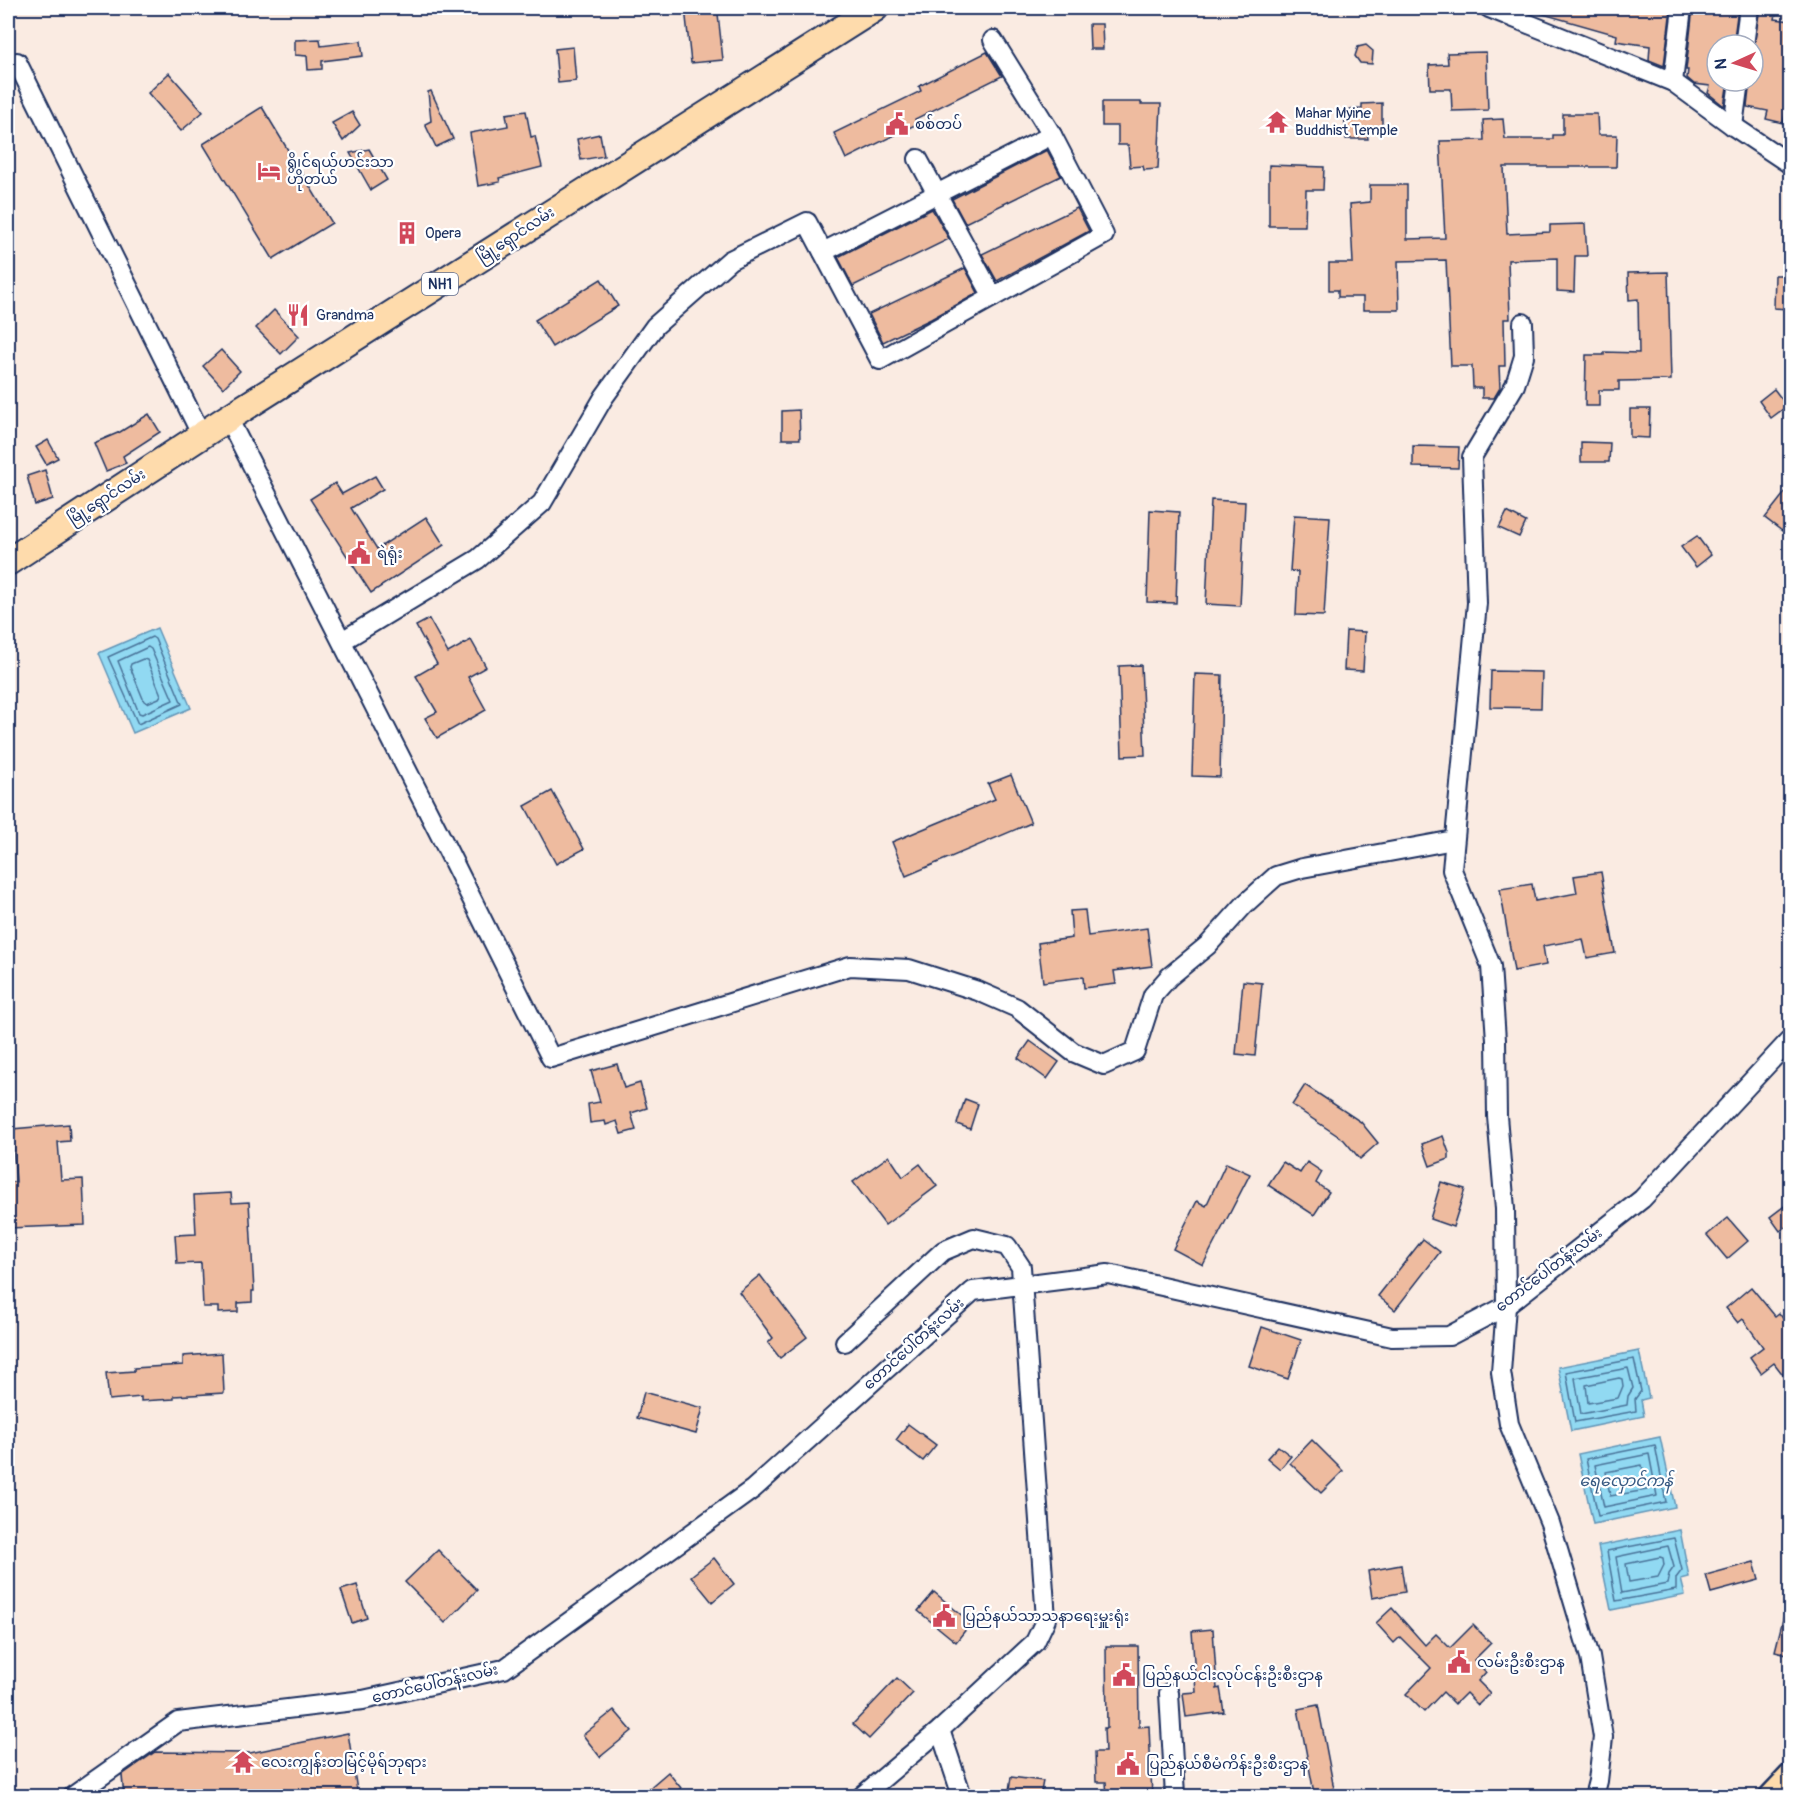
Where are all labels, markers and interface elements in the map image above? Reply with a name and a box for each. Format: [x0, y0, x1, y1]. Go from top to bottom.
north arrow [1705, 33, 1765, 93]
text: N [1711, 58, 1731, 70]
place label: Mahar Myine Buddhist Temple [1295, 104, 1398, 140]
temple icon: Mahar Myine Buddhist Temple [1264, 109, 1290, 135]
public building icon: စစ်တပ် [884, 111, 910, 137]
place label: စစ်တပ် [915, 114, 962, 134]
place label: ရွိုင်ရယ်ဟင်းသာ ဟိုတယ် [287, 152, 394, 191]
hotel icon: ရွိုင်ရယ်ဟင်းသာ ဟိုတယ် [256, 158, 282, 184]
street label: မြို့ရှောင်လမ်း [473, 202, 560, 269]
building icon: Opera [394, 220, 420, 246]
place label: Opera [425, 224, 461, 243]
road number: NH1 [422, 273, 458, 295]
restaurant icon: Grandma [285, 302, 311, 328]
place label: Grandma [316, 306, 374, 325]
street label: မြို့ရှောင်လမ်း [64, 464, 151, 531]
public building icon: ရဲရုံး [346, 540, 372, 566]
place label: ရဲရုံး [377, 544, 403, 565]
street label: တောင်ပေါ်တန်းလမ်း [1491, 1223, 1607, 1318]
street label: တောင်ပေါ်တန်းလမ်း [859, 1293, 970, 1396]
water label: ရေလှောင်ကန် [1579, 1469, 1675, 1494]
public building icon: ပြည်နယ်သာသနာရေးမှူးရုံး [931, 1603, 957, 1629]
place label: ပြည်နယ်သာသနာရေးမှူးရုံး [962, 1606, 1129, 1628]
public building icon: လမ်းဦးစီးဌာန [1446, 1649, 1472, 1675]
place label: လမ်းဦးစီးဌာန [1477, 1652, 1565, 1674]
street label: တောင်ပေါ်တန်းလမ်း [370, 1659, 500, 1710]
public building icon: ပြည်နယ်ငါးလုပ်ငန်းဦးစီးဌာန [1111, 1662, 1137, 1688]
place label: ပြည်နယ်ငါးလုပ်ငန်းဦးစီးဌာန [1142, 1665, 1323, 1687]
temple icon: လေးကျွန်းတမြင့်မိုရ်ဘုရား [230, 1749, 256, 1775]
public building icon: ပြည်နယ်စီမံကိန်းဦးစီးဌာန [1115, 1751, 1141, 1777]
place label: လေးကျွန်းတမြင့်မိုရ်ဘုရား [261, 1752, 427, 1775]
place label: ပြည်နယ်စီမံကိန်းဦးစီးဌာန [1146, 1754, 1309, 1776]

